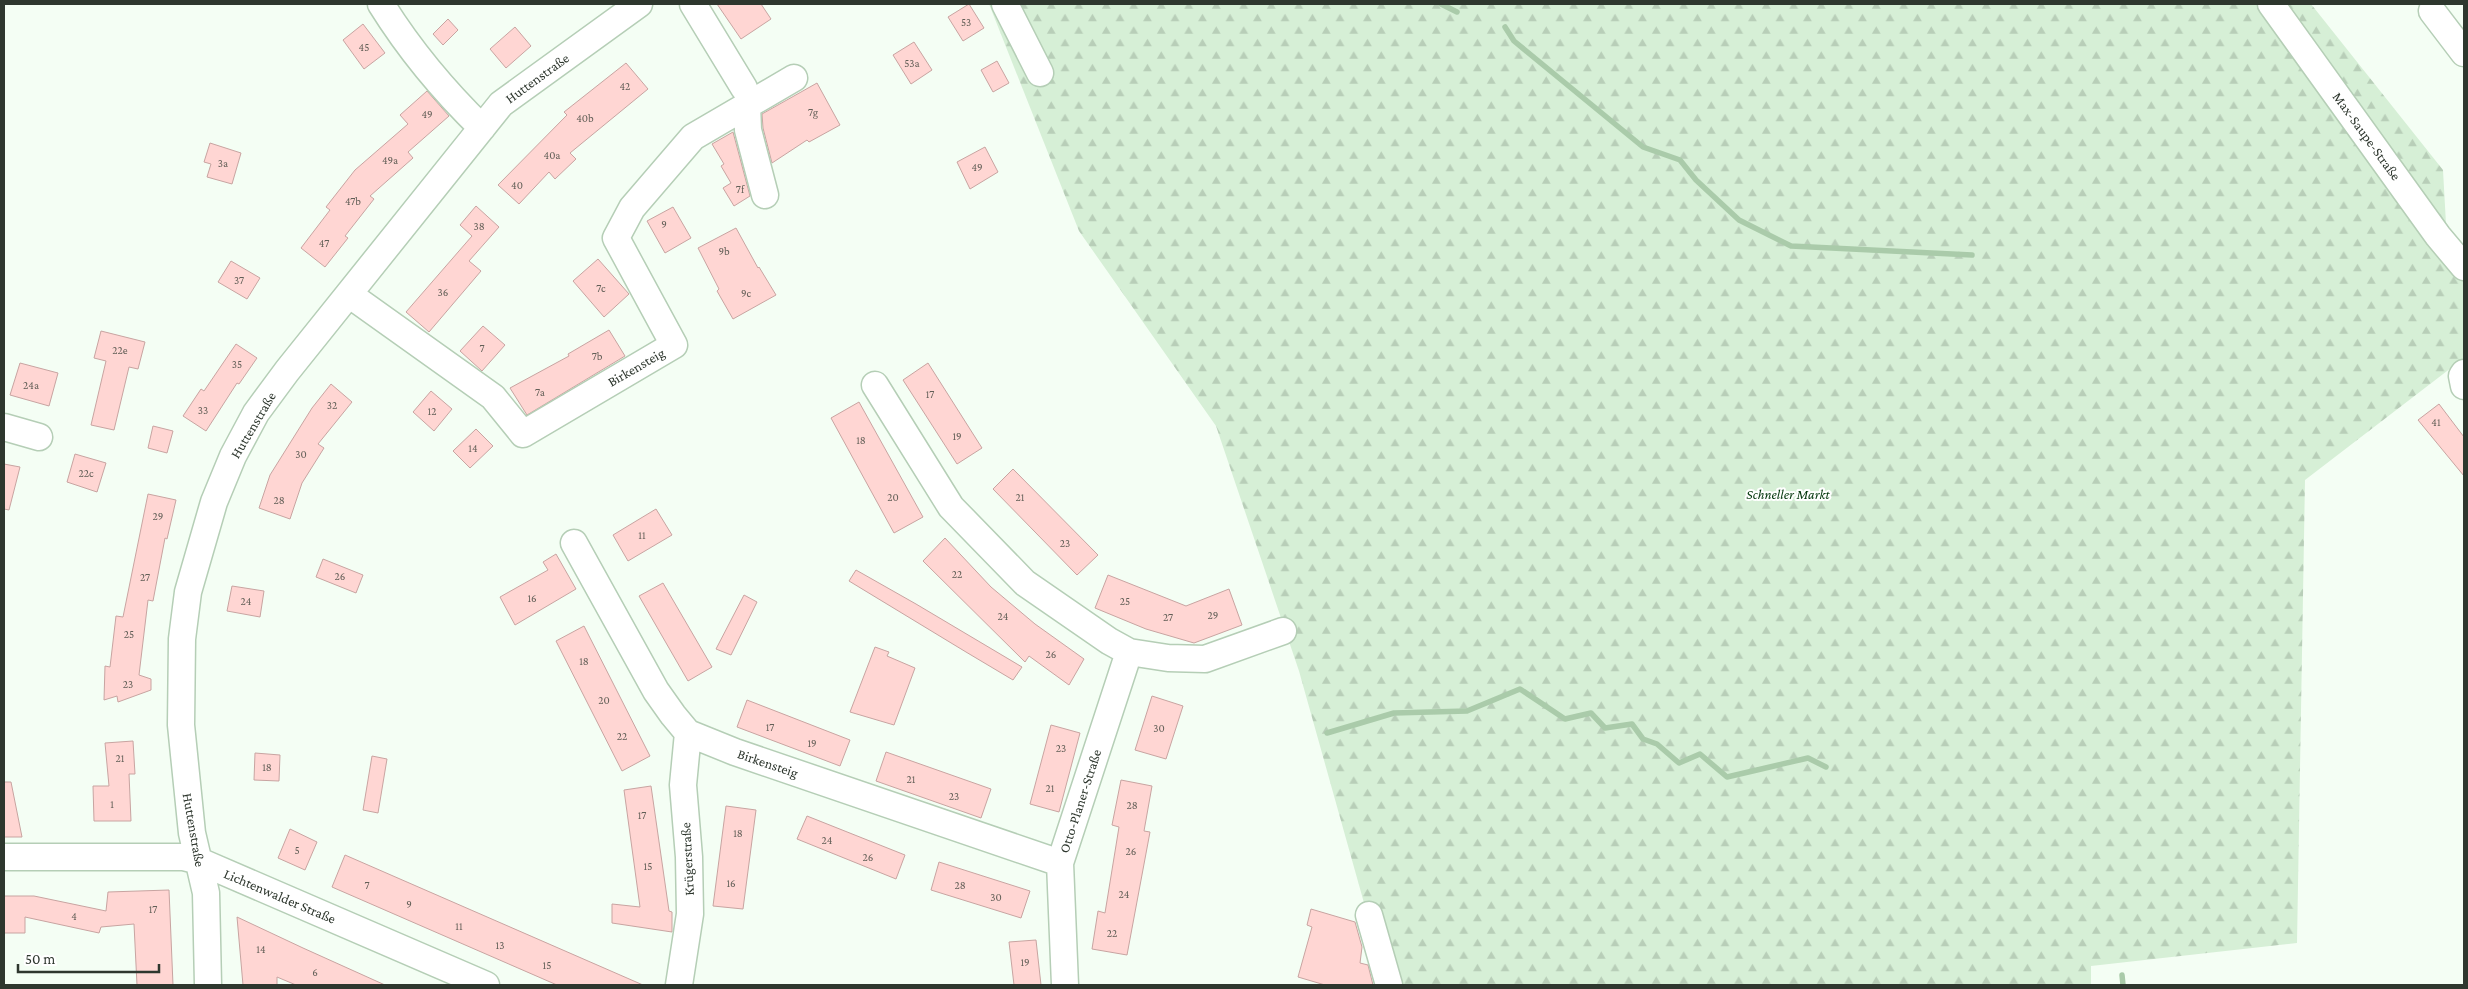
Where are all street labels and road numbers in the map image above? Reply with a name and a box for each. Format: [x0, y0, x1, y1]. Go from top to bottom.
street label: Huttenstraße [502, 50, 572, 106]
street label: Max-Saupe-Straße [2330, 89, 2404, 183]
street label: Birkensteig [605, 344, 668, 390]
street label: Huttenstraße [227, 389, 279, 461]
street label: Birkensteig [736, 745, 801, 781]
street label: Otto-Planer-Straße [1056, 747, 1104, 855]
street label: Huttenstraße [180, 792, 208, 868]
street label: Krügerstraße [677, 822, 697, 896]
street label: Lichtenwalder Straße [222, 865, 338, 927]

